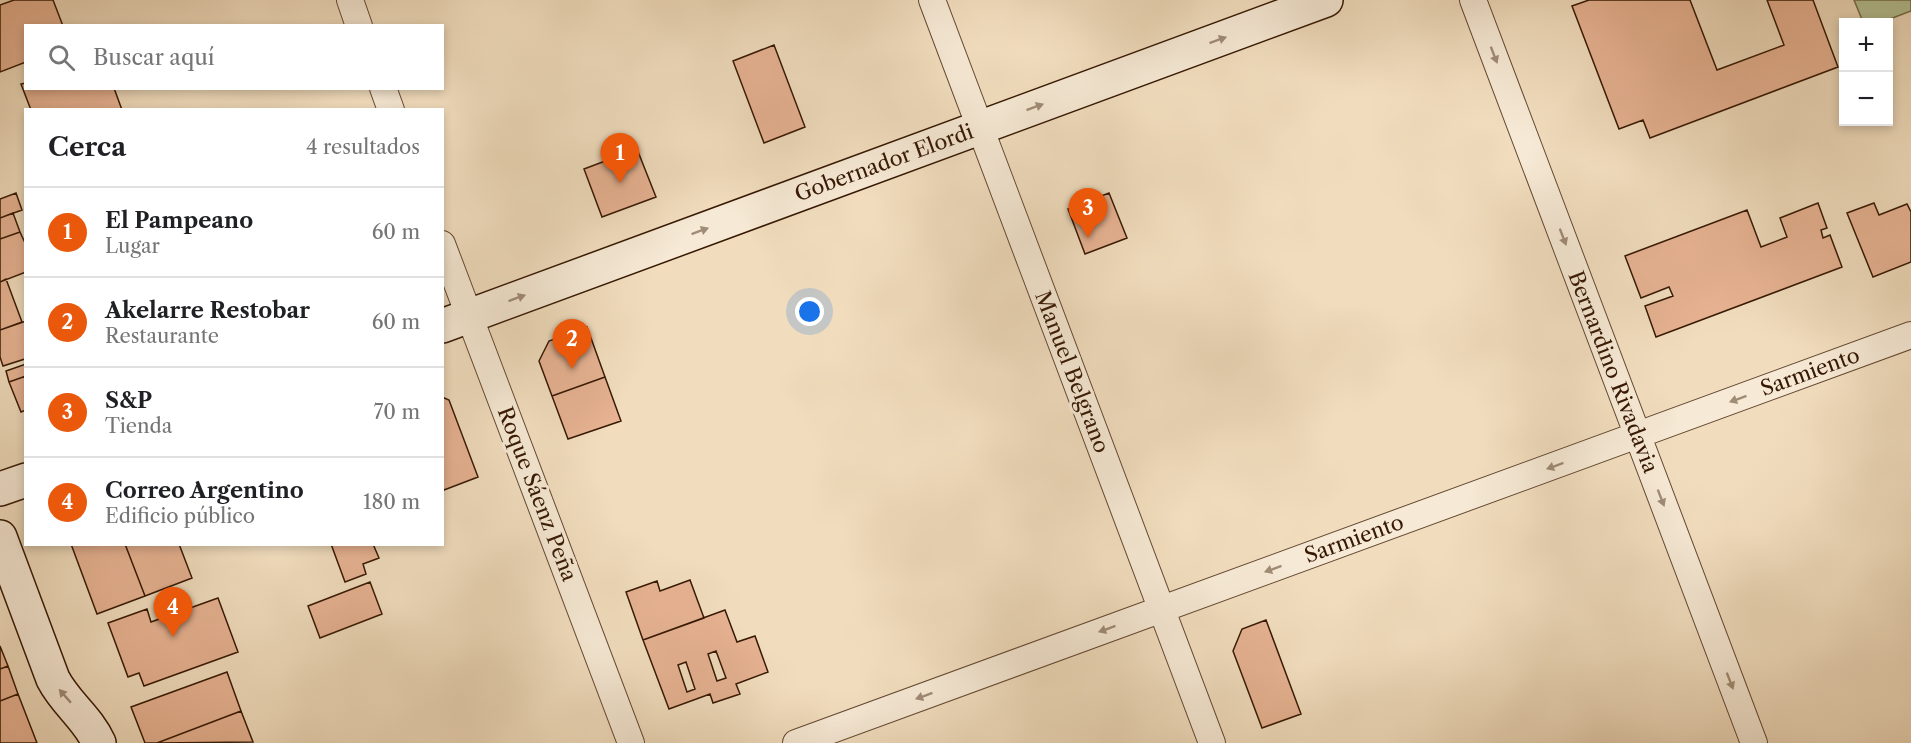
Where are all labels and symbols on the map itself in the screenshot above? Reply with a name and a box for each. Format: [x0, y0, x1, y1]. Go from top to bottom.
one-way arrow [1209, 34, 1227, 44]
one-way arrow [1489, 46, 1499, 64]
one-way arrow [1026, 102, 1044, 112]
street label: Gobernador Elordi [791, 119, 977, 206]
pin: 1 [600, 134, 640, 183]
pin: 3 [1068, 188, 1108, 238]
one-way arrow [691, 225, 709, 235]
one-way arrow [1558, 228, 1568, 246]
street label: Bernardino Rivadavia [1563, 267, 1664, 477]
street label: Manuel Belgrano [1030, 287, 1115, 456]
one-way arrow [508, 293, 526, 303]
your location [795, 297, 824, 326]
pin: 2 [552, 320, 592, 369]
street label: Sarmiento [1757, 342, 1863, 401]
one-way arrow [1729, 394, 1747, 404]
street label: Roque Sáenz Peña [493, 403, 583, 586]
one-way arrow [1545, 461, 1563, 471]
one-way arrow [1657, 489, 1667, 507]
street label: Sarmiento [1301, 509, 1407, 568]
one-way arrow [1264, 564, 1282, 574]
pin: 4 [154, 588, 192, 637]
one-way arrow [1098, 625, 1116, 635]
one-way arrow [1726, 672, 1736, 690]
one-way arrow [59, 689, 72, 704]
one-way arrow [915, 692, 933, 702]

